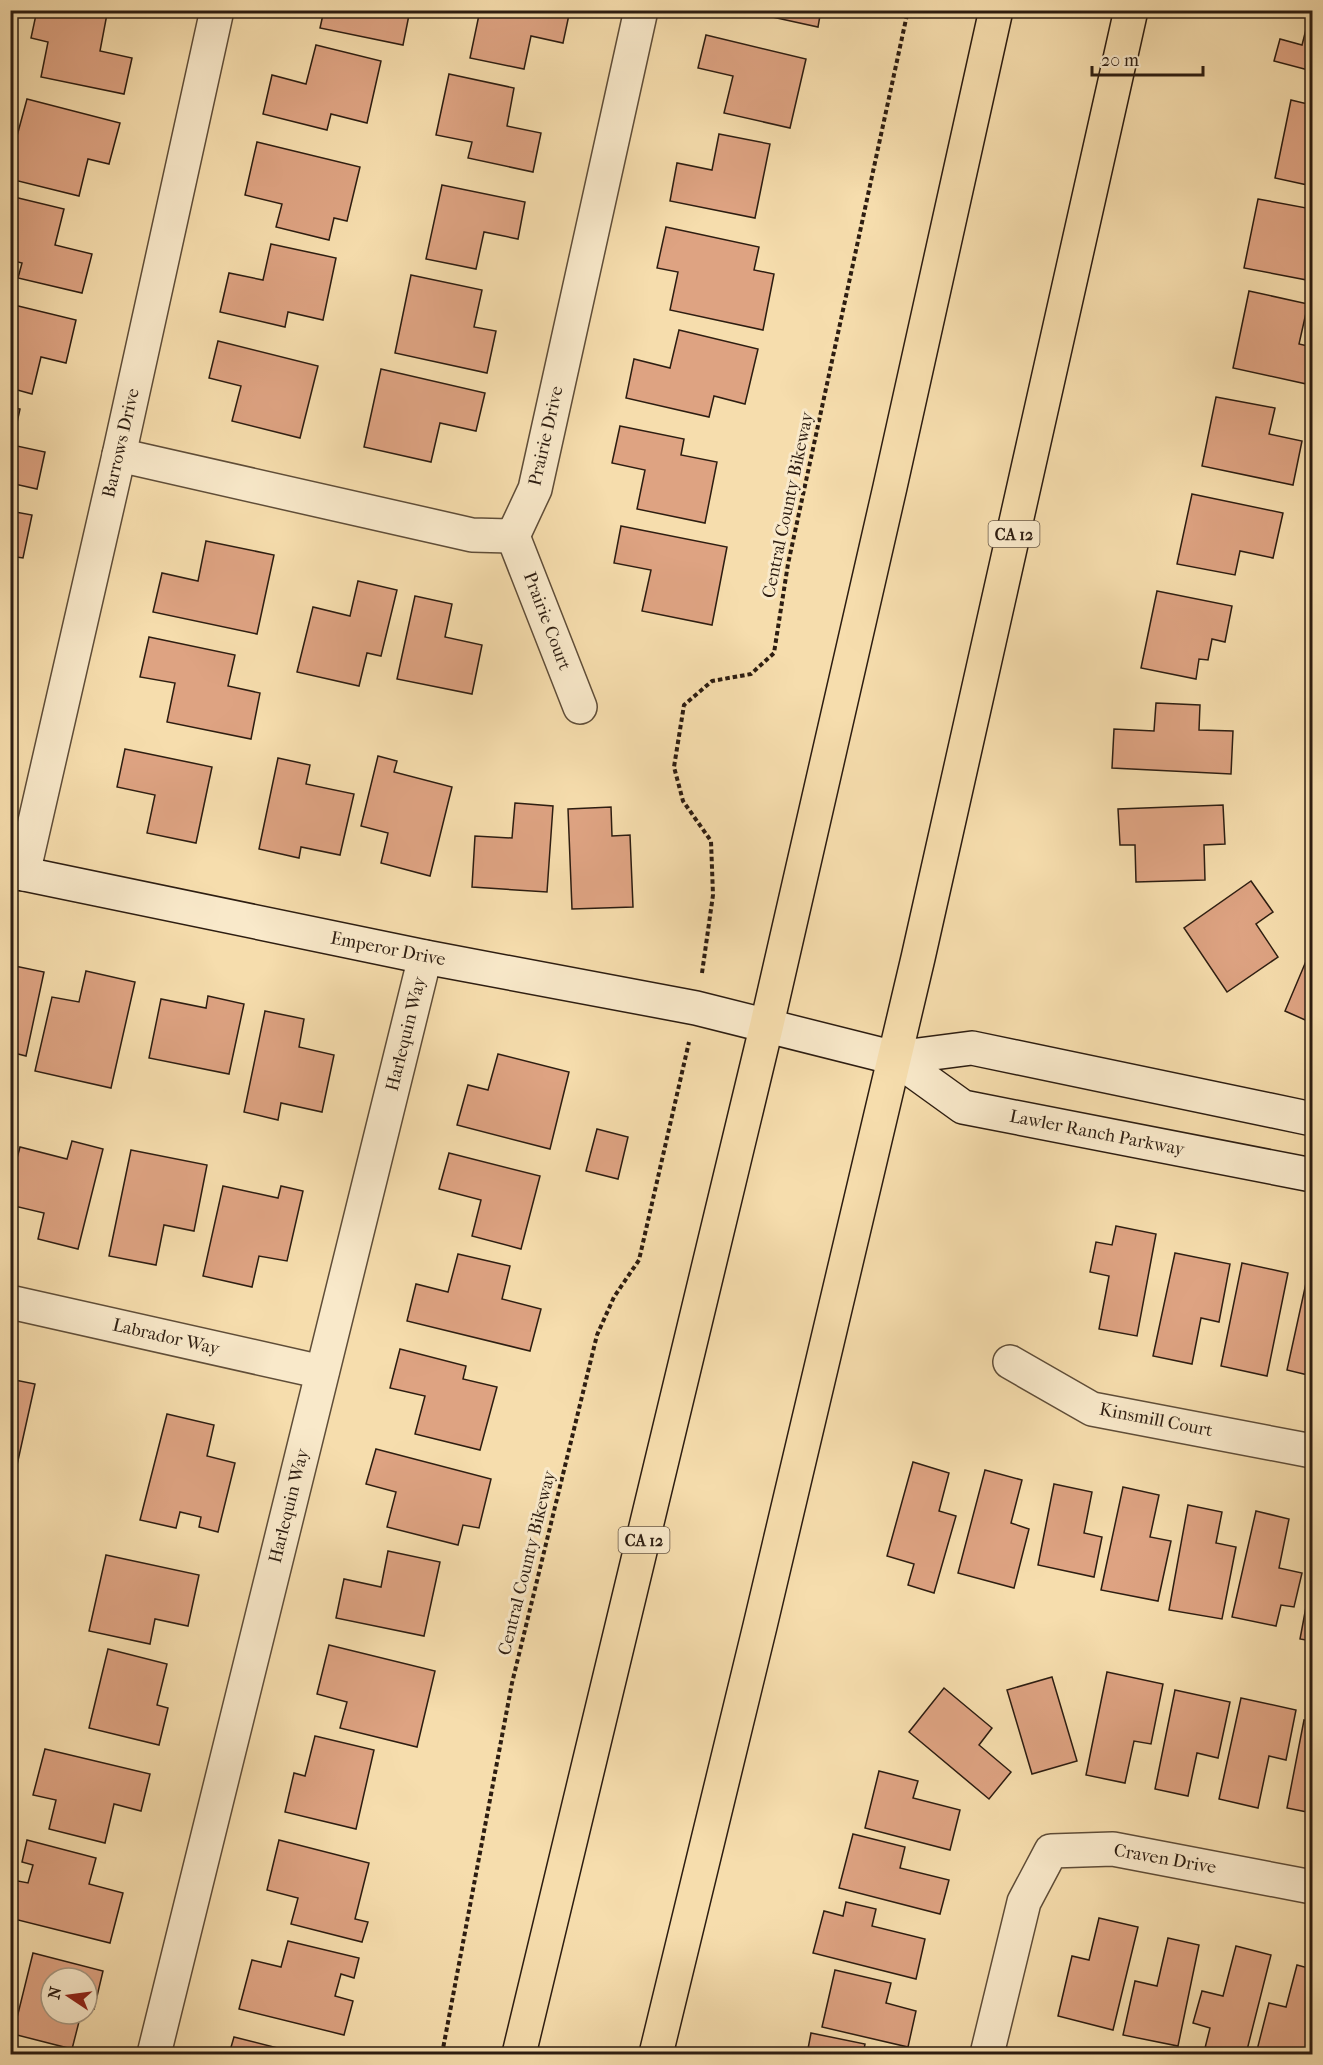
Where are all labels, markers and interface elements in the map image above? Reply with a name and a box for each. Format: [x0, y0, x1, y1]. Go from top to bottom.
scale bar [1092, 39, 1203, 77]
text: 20 m [1101, 50, 1139, 71]
street label: Prairie Drive [524, 384, 568, 488]
street label: Barrows Drive [98, 386, 144, 500]
street label: Central County Bikeway [758, 409, 818, 600]
road number: CA 12 [988, 521, 1040, 547]
street label: Prairie Court [519, 569, 576, 673]
street label: Emperor Drive [329, 928, 447, 970]
street label: Harlequin Way [382, 973, 431, 1093]
street label: Lawler Ranch Parkway [1008, 1106, 1188, 1161]
street label: Labrador Way [111, 1315, 223, 1360]
street label: Kinsmill Court [1098, 1399, 1215, 1441]
street label: Harlequin Way [265, 1445, 314, 1565]
street label: Central County Bikeway [494, 1467, 560, 1658]
road number: CA 12 [618, 1527, 670, 1553]
street label: Craven Drive [1112, 1840, 1218, 1878]
north arrow [39, 1966, 99, 2026]
text: N [44, 1984, 66, 2001]

